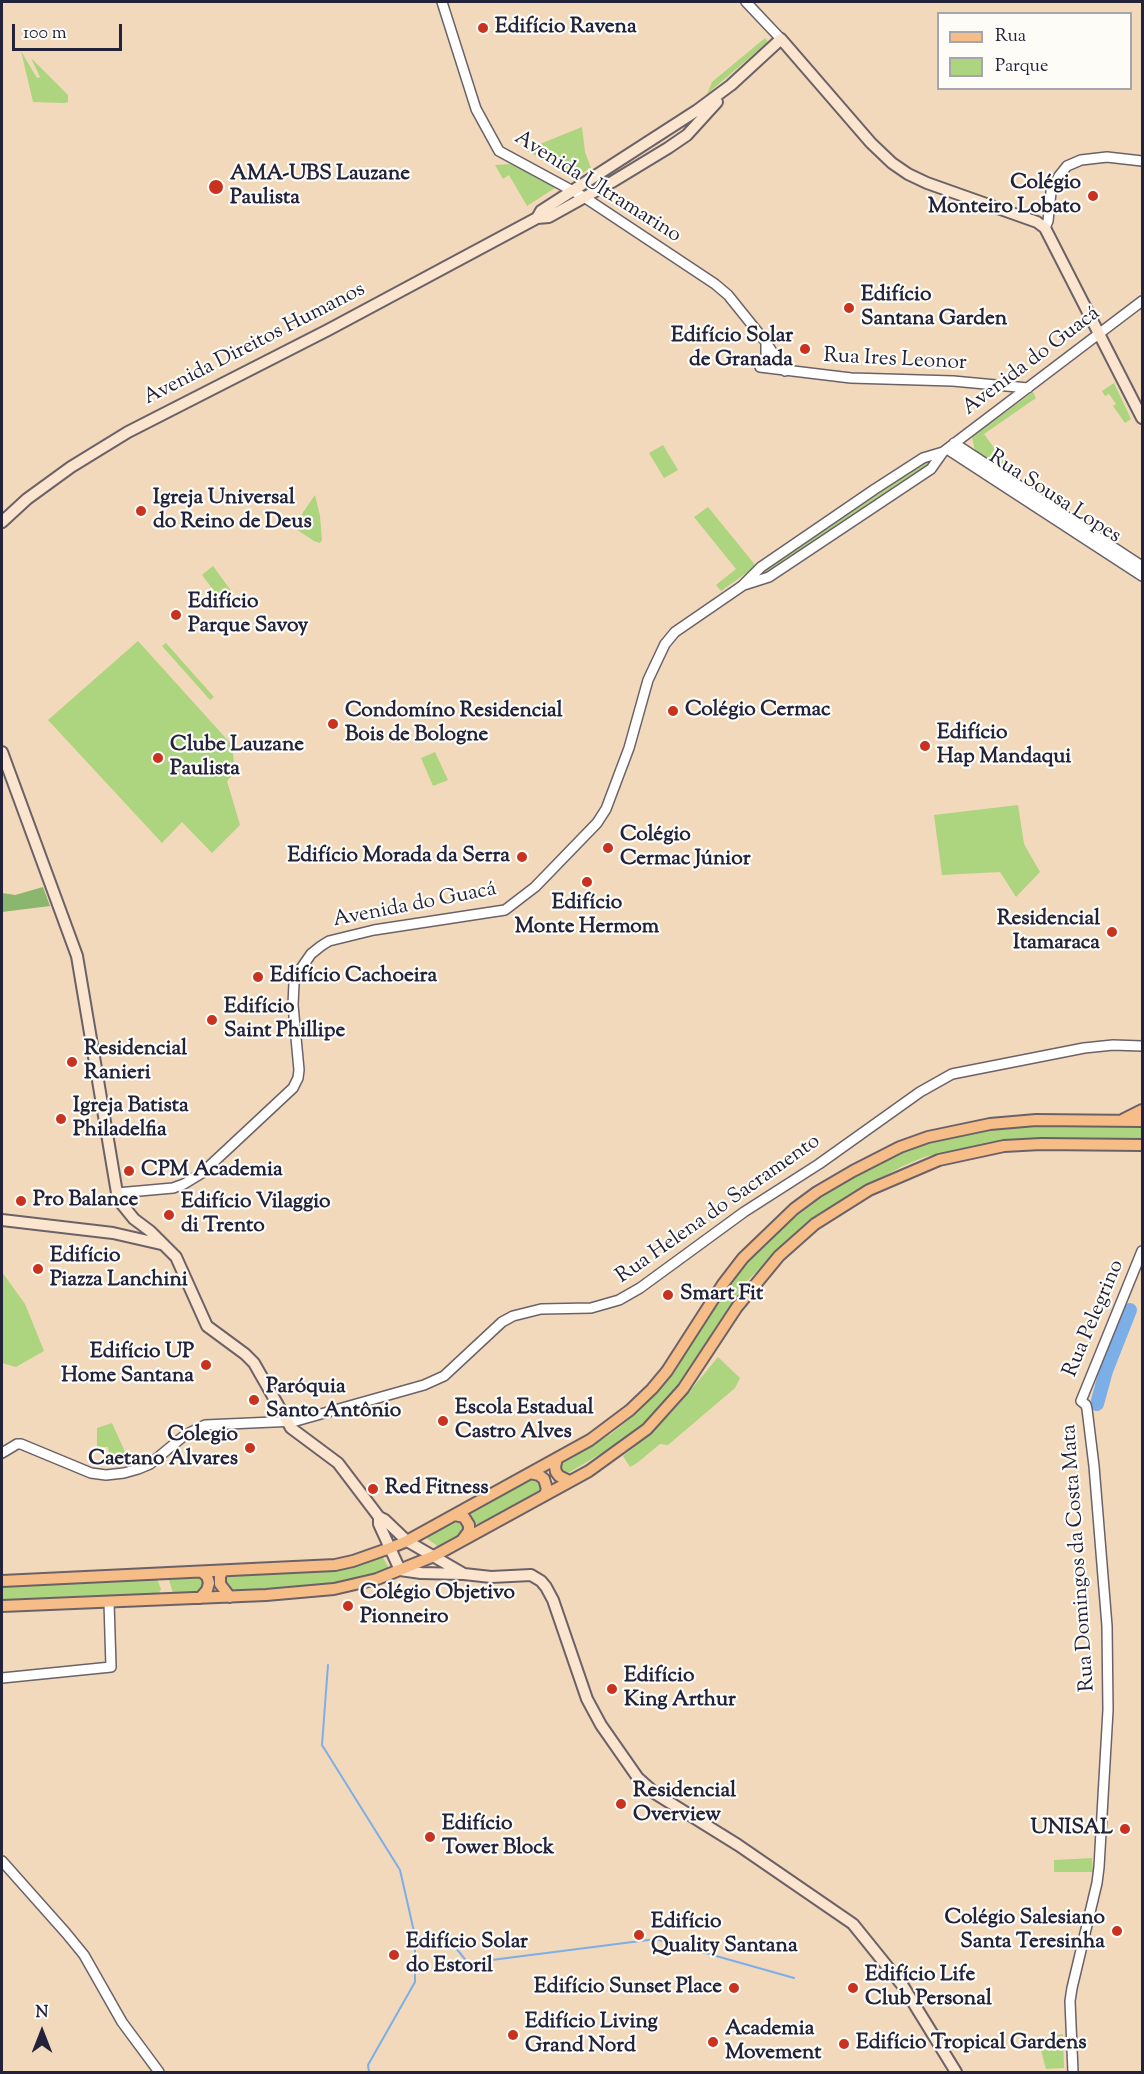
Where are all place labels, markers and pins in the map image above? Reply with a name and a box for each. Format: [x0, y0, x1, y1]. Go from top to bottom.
place label: Edifício Ravena [495, 15, 637, 41]
marker: Edifício Ravena [476, 21, 490, 35]
place label: AMA-UBS Lauzane Paulista [230, 162, 410, 212]
place label: Colégio Monteiro Lobato [928, 171, 1081, 221]
marker: AMA-UBS Lauzane Paulista [207, 178, 225, 196]
marker: Colégio Monteiro Lobato [1086, 189, 1100, 203]
place label: Edifício Santana Garden [861, 283, 1007, 333]
marker: Edifício Santana Garden [842, 301, 856, 315]
place label: Edifício Solar de Granada [671, 324, 793, 374]
marker: Edifício Solar de Granada [798, 342, 812, 356]
place label: Igreja Universal do Reino de Deus [153, 486, 312, 536]
marker: Igreja Universal do Reino de Deus [134, 504, 148, 518]
place label: Edifício Parque Savoy [188, 590, 308, 640]
marker: Edifício Parque Savoy [169, 608, 183, 622]
place label: Colégio Cermac [685, 698, 830, 724]
place label: Condomíno Residencial Bois de Bologne [345, 699, 563, 749]
marker: Colégio Cermac [666, 704, 680, 718]
marker: Condomíno Residencial Bois de Bologne [326, 717, 340, 731]
place label: Edifício Hap Mandaqui [937, 721, 1071, 771]
place label: Clube Lauzane Paulista [170, 733, 304, 783]
marker: Edifício Hap Mandaqui [918, 739, 932, 753]
marker: Clube Lauzane Paulista [151, 751, 165, 765]
place label: Colégio Cermac Júnior [620, 823, 751, 873]
marker: Colégio Cermac Júnior [601, 841, 615, 855]
place label: Edifício Morada da Serra [288, 844, 510, 870]
marker: Edifício Morada da Serra [515, 850, 529, 864]
marker: Edifício Monte Hermom [580, 875, 594, 889]
place label: Edifício Monte Hermom [515, 891, 659, 941]
place label: Residencial Itamaraca [997, 907, 1100, 957]
marker: Residencial Itamaraca [1105, 925, 1119, 939]
place label: Edifício Cachoeira [270, 964, 437, 990]
marker: Edifício Cachoeira [251, 970, 265, 984]
place label: Edifício Saint Phillipe [224, 995, 345, 1045]
marker: Edifício Saint Phillipe [205, 1013, 219, 1027]
place label: Residencial Ranieri [84, 1037, 187, 1087]
marker: Residencial Ranieri [65, 1055, 79, 1069]
place label: Igreja Batista Philadelfia [73, 1094, 189, 1144]
marker: Igreja Batista Philadelfia [54, 1112, 68, 1126]
place label: CPM Academia [141, 1158, 283, 1184]
marker: CPM Academia [122, 1164, 136, 1178]
place label: Pro Balance [33, 1188, 138, 1214]
place label: Edifício Vilaggio di Trento [181, 1190, 331, 1240]
marker: Pro Balance [14, 1194, 28, 1208]
marker: Edifício Vilaggio di Trento [162, 1208, 176, 1222]
place label: Edifício Piazza Lanchini [50, 1244, 188, 1294]
marker: Edifício Piazza Lanchini [31, 1262, 45, 1276]
place label: Smart Fit [680, 1282, 763, 1308]
marker: Smart Fit [661, 1288, 675, 1302]
place label: Edifício UP Home Santana [61, 1340, 194, 1390]
marker: Edifício UP Home Santana [199, 1358, 213, 1372]
place label: Paróquia Santo Antônio [266, 1375, 401, 1425]
marker: Paróquia Santo Antônio [247, 1393, 261, 1407]
place label: Escola Estadual Castro Alves [455, 1396, 594, 1446]
marker: Escola Estadual Castro Alves [436, 1414, 450, 1428]
place label: Colegio Caetano Alvares [88, 1423, 238, 1473]
marker: Colegio Caetano Alvares [243, 1441, 257, 1455]
place label: Red Fitness [385, 1476, 488, 1502]
marker: Red Fitness [366, 1482, 380, 1496]
place label: Colégio Objetivo Pionneiro [360, 1581, 515, 1631]
marker: Colégio Objetivo Pionneiro [341, 1599, 355, 1613]
place label: Edifício King Arthur [624, 1664, 736, 1714]
marker: Edifício King Arthur [605, 1682, 619, 1696]
place label: Residencial Overview [633, 1779, 736, 1829]
marker: Residencial Overview [614, 1797, 628, 1811]
place label: Edifício Tower Block [442, 1812, 554, 1862]
place label: UNISAL [1031, 1816, 1113, 1842]
marker: UNISAL [1118, 1822, 1132, 1836]
marker: Edifício Tower Block [423, 1830, 437, 1844]
place label: Colégio Salesiano Santa Teresinha [945, 1906, 1105, 1956]
place label: Edifício Quality Santana [651, 1910, 798, 1960]
marker: Colégio Salesiano Santa Teresinha [1110, 1924, 1124, 1938]
marker: Edifício Quality Santana [632, 1928, 646, 1942]
place label: Edifício Solar do Estoril [406, 1930, 528, 1980]
marker: Edifício Solar do Estoril [387, 1948, 401, 1962]
place label: Edifício Life Club Personal [865, 1963, 992, 2013]
place label: Edifício Sunset Place [534, 1975, 722, 2001]
marker: Edifício Sunset Place [727, 1981, 741, 1995]
marker: Edifício Life Club Personal [846, 1981, 860, 1995]
place label: Edifício Living Grand Nord [525, 2010, 658, 2060]
place label: Academia Movement [725, 2017, 821, 2067]
marker: Edifício Living Grand Nord [506, 2028, 520, 2042]
place label: Edifício Tropical Gardens [856, 2031, 1087, 2057]
marker: Academia Movement [706, 2035, 720, 2049]
marker: Edifício Tropical Gardens [837, 2037, 851, 2051]

